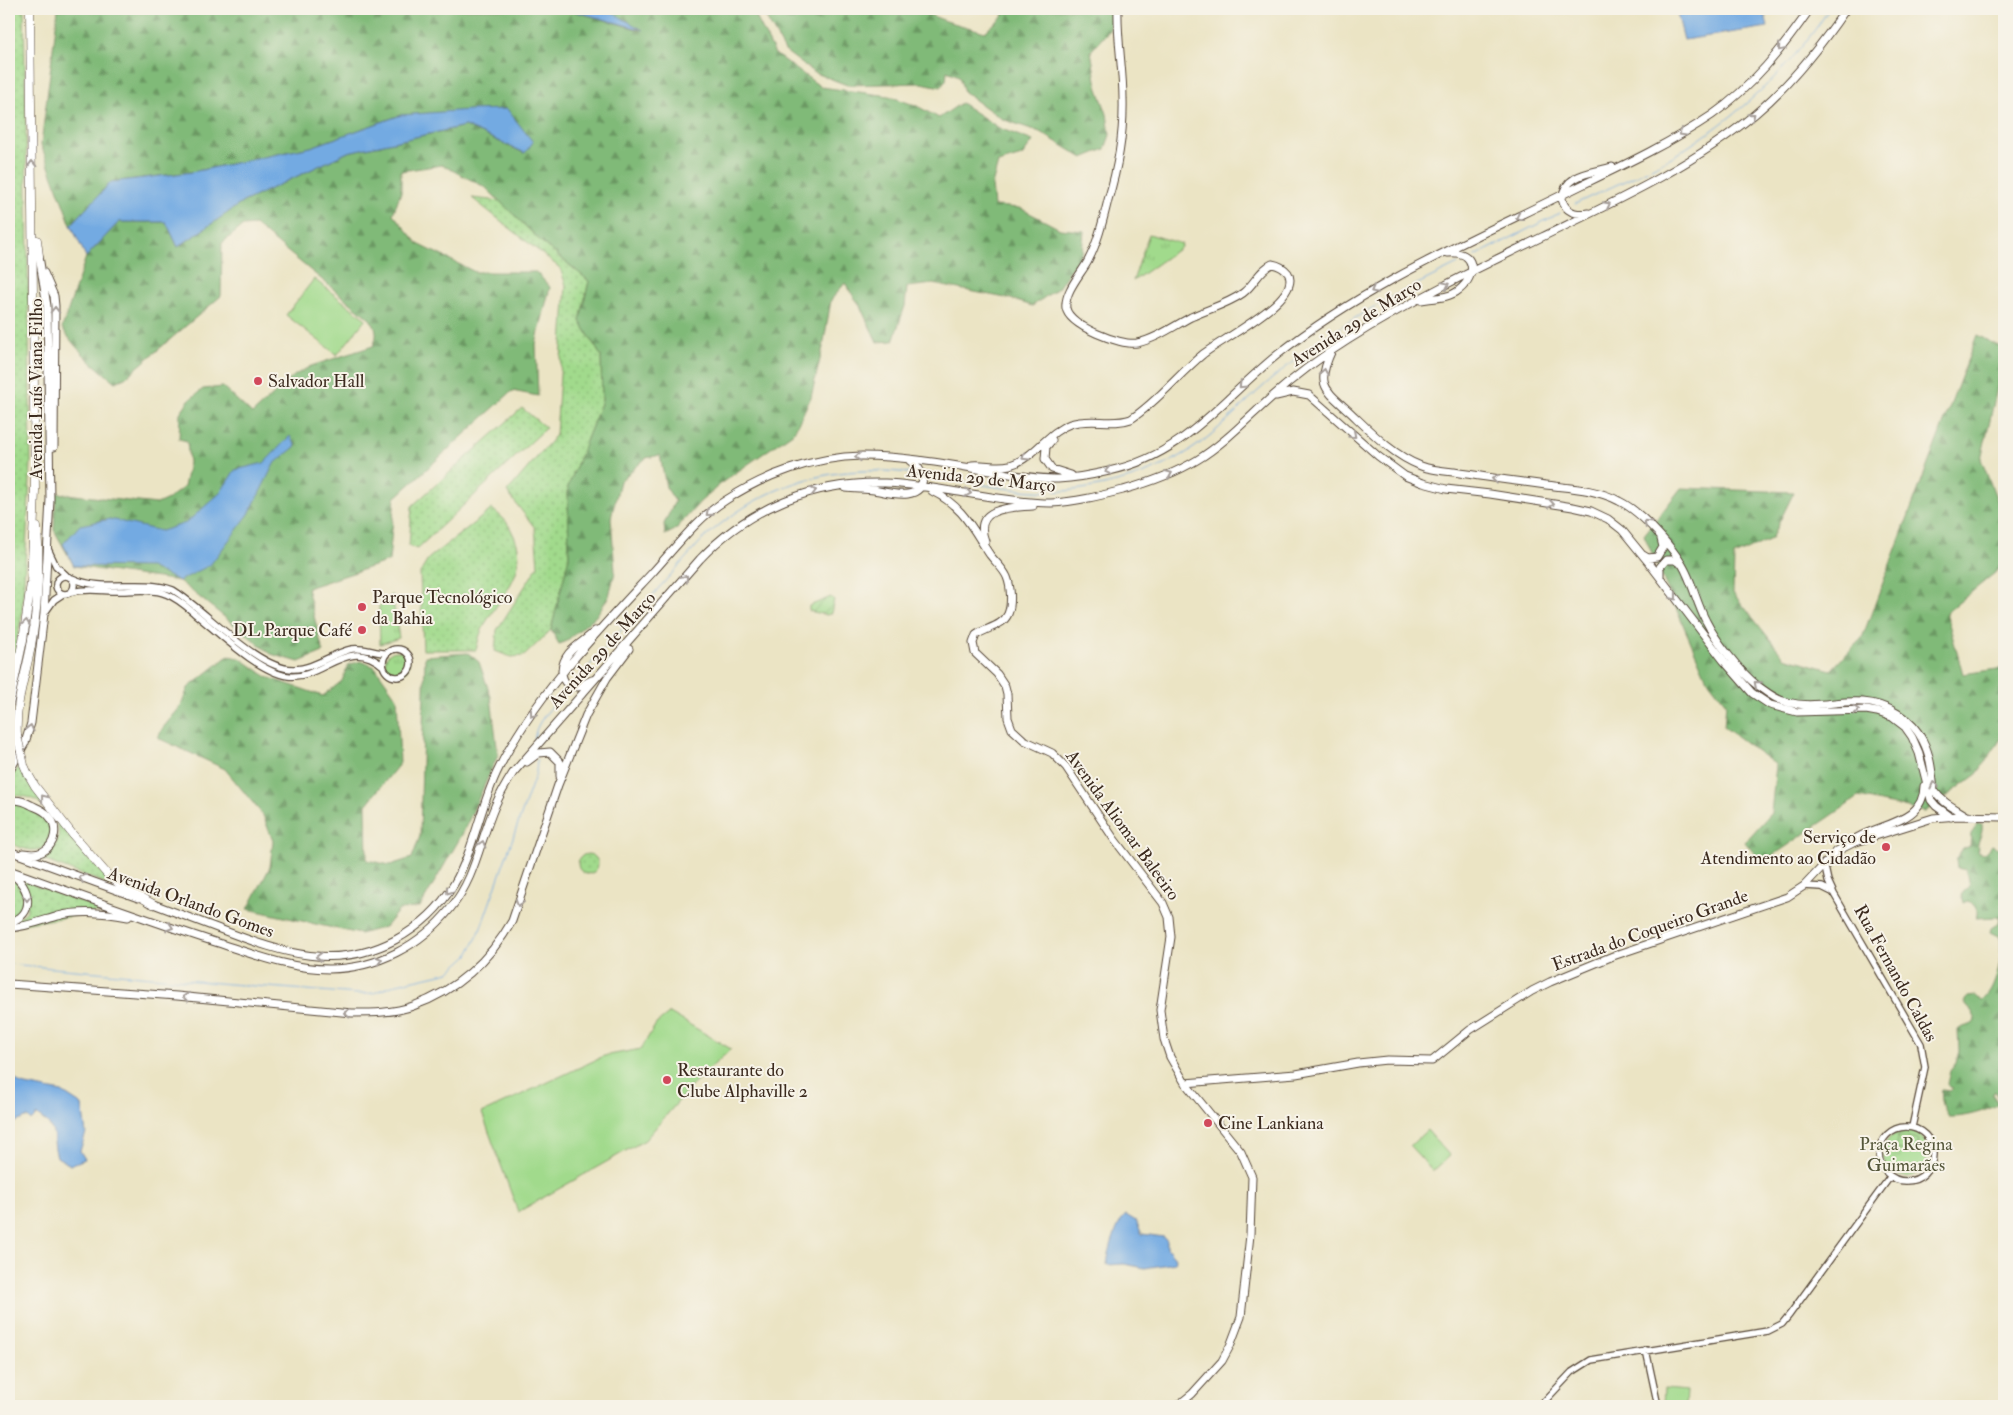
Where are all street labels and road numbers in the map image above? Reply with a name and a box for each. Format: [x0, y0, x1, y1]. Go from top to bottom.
street label: Avenida 29 de Março [1286, 273, 1426, 372]
street label: Avenida Luís Viana Filho [25, 298, 48, 481]
street label: Avenida 29 de Março [904, 459, 1057, 498]
street label: Avenida 29 de Março [543, 587, 661, 714]
street label: Avenida Aliomar Baleeiro [1060, 745, 1185, 905]
street label: Avenida Orlando Gomes [104, 861, 277, 943]
street label: Estrada do Coqueiro Grande [1549, 884, 1752, 977]
street label: Rua Fernando Caldas [1848, 901, 1943, 1046]

